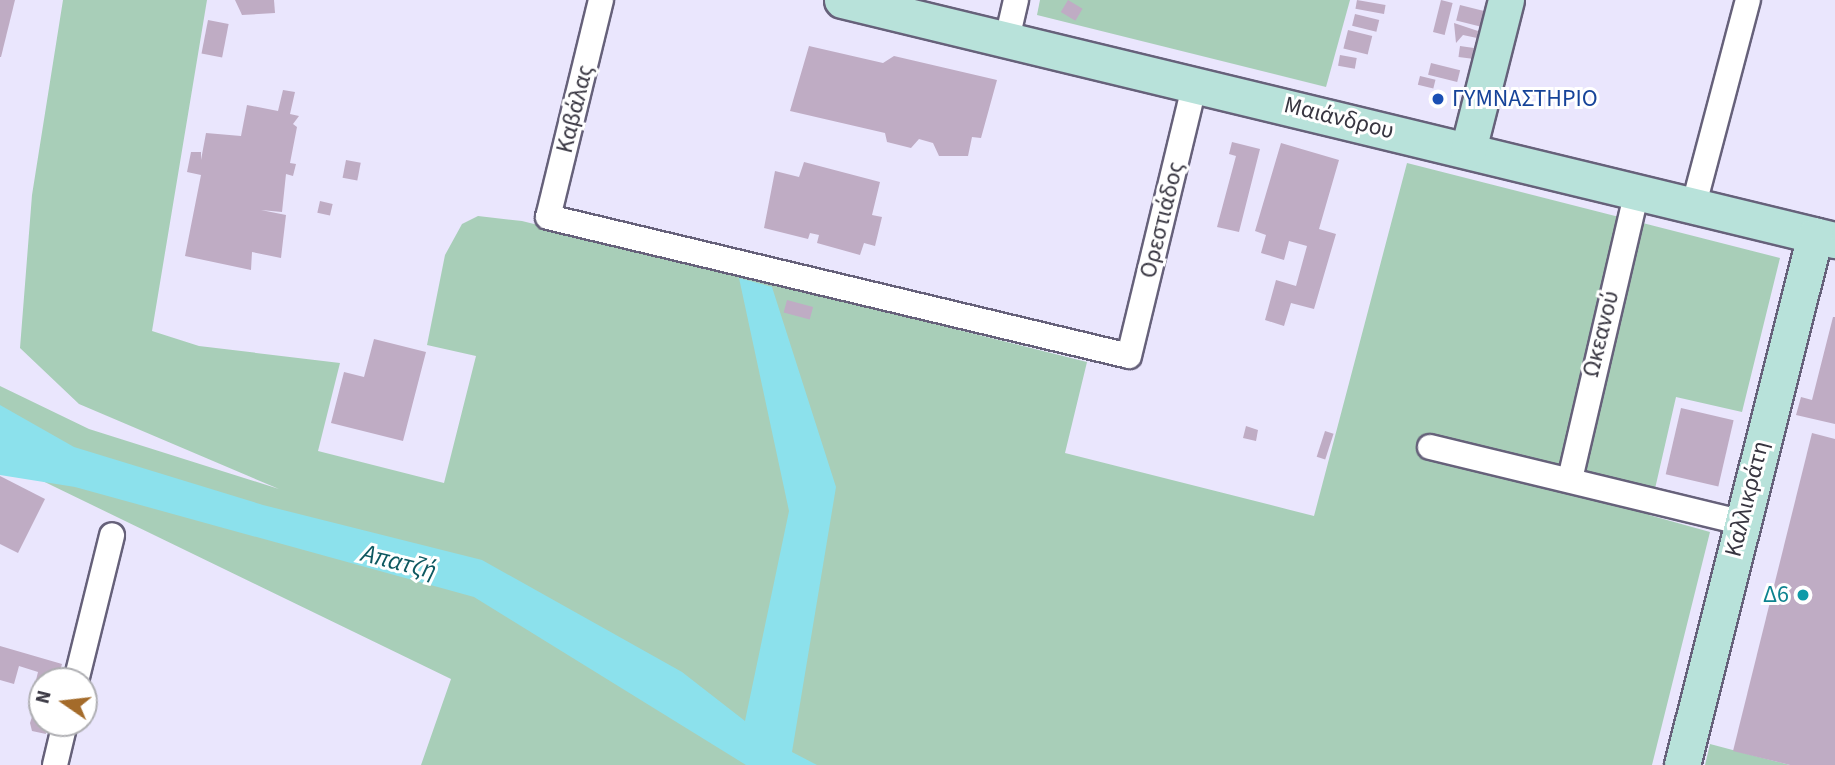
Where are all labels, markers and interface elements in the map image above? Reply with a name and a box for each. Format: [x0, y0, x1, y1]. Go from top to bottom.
street label: Καβάλας [550, 62, 600, 156]
place label: ΓΥΜΝΑΣΤΗΡΙΟ [1452, 85, 1598, 113]
street label: Μαιάνδρου [1281, 90, 1397, 146]
marker: ΓΥΜΝΑΣΤΗΡΙΟ [1430, 91, 1446, 107]
street label: Ορεστιάδος [1134, 159, 1190, 281]
street label: Ωκεανού [1576, 288, 1626, 380]
street label: Καλλικράτη [1719, 438, 1775, 560]
water label: Απατζή [358, 538, 440, 586]
place label: Δ6 [1763, 581, 1789, 609]
marker: Δ6 [1795, 587, 1811, 603]
north arrow [28, 667, 98, 737]
text: N [29, 688, 59, 707]

